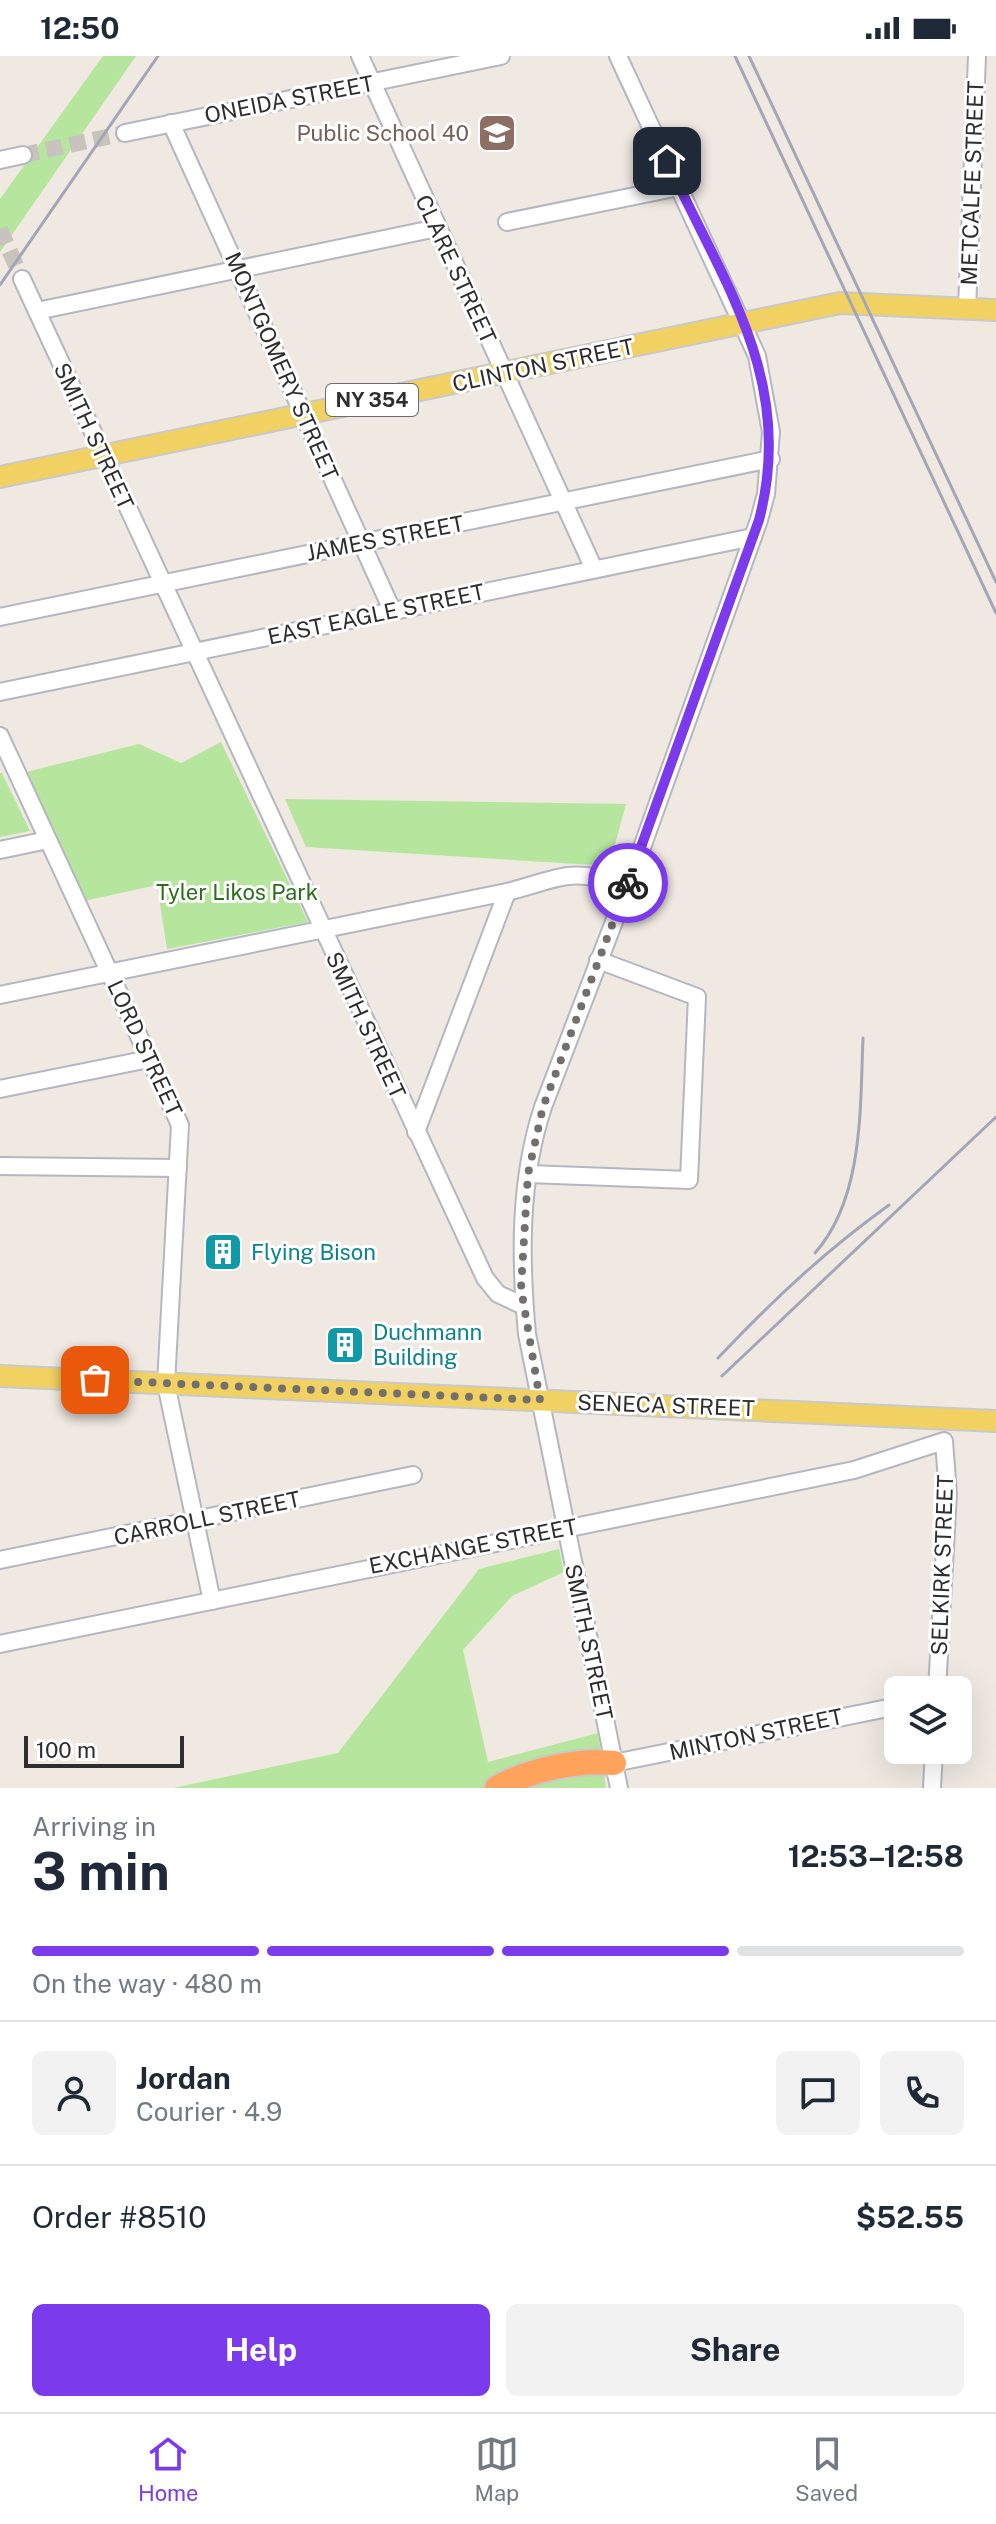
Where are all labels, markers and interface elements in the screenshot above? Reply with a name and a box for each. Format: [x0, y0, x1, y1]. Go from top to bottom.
text: 12:50 [40, 10, 120, 46]
street label: ONEIDA STREET [202, 70, 376, 128]
street label: METCALFE STREET [955, 80, 989, 286]
school or university icon: Public School 40 [476, 112, 518, 154]
place label: Public School 40 [296, 120, 469, 146]
pin [633, 127, 701, 195]
icon: home [645, 139, 689, 183]
street label: CLARE STREET [410, 191, 502, 347]
street label: MONTGOMERY STREET [220, 248, 344, 484]
street label: CLINTON STREET [450, 333, 636, 397]
street label: SMITH STREET [49, 359, 139, 513]
road number: NY 354 [326, 384, 418, 416]
street label: JAMES STREET [304, 510, 466, 566]
street label: EAST EAGLE STREET [265, 578, 487, 650]
courier [588, 843, 668, 923]
icon: bike [606, 861, 650, 905]
park label: Tyler Likos Park [156, 879, 318, 905]
street label: SMITH STREET [321, 948, 411, 1102]
street label: LORD STREET [102, 976, 188, 1120]
building icon: Flying Bison [202, 1231, 244, 1273]
place label: Flying Bison [251, 1239, 376, 1265]
place label: Duchmann Building [373, 1319, 482, 1370]
building icon: Duchmann Building [324, 1324, 366, 1366]
pin [61, 1346, 129, 1414]
icon: bag [73, 1358, 117, 1402]
street label: SENECA STREET [577, 1389, 755, 1421]
street label: SELKIRK STREET [926, 1474, 958, 1656]
street label: CARROLL STREET [111, 1486, 303, 1550]
street label: EXCHANGE STREET [367, 1513, 579, 1579]
street label: SMITH STREET [560, 1562, 618, 1722]
map controls [884, 1676, 972, 1764]
button: layers [884, 1676, 972, 1764]
street label: MINTON STREET [667, 1703, 845, 1765]
scale bar [24, 1732, 184, 1768]
text: 100 m [36, 1737, 96, 1763]
text: Arriving in [32, 1811, 156, 1842]
text: 12:53–12:58 [788, 1838, 964, 1874]
text: 3 min [32, 1841, 170, 1902]
text: On the way · 480 m [32, 1968, 262, 1999]
button: person [32, 2051, 116, 2135]
button: chat [776, 2051, 860, 2135]
button: phone [880, 2051, 964, 2135]
text: Jordan [136, 2060, 231, 2096]
text: Courier · 4.9 [136, 2096, 282, 2127]
text: Order #8510 [32, 2199, 207, 2235]
text: $52.55 [856, 2199, 964, 2235]
button: Help [32, 2304, 490, 2396]
button: Share [506, 2304, 964, 2396]
tab: Home [138, 2432, 199, 2506]
tab: Map [475, 2432, 519, 2506]
tab: Saved [795, 2432, 858, 2506]

